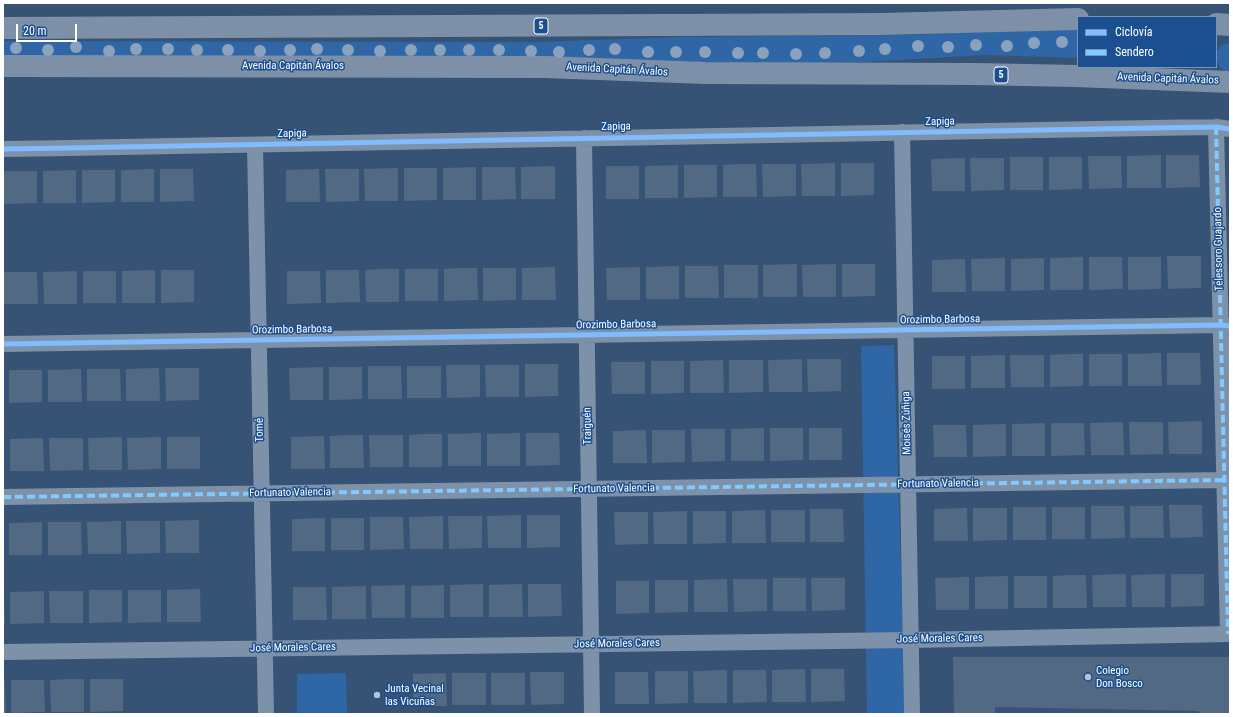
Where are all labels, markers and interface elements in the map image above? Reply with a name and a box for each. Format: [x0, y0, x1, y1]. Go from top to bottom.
scale bar [18, 16, 79, 42]
legend [1077, 16, 1217, 68]
road number: 5 [534, 18, 548, 34]
text: 20 m [23, 24, 47, 38]
text: Ciclovía [1115, 25, 1153, 39]
text: Sendero [1115, 45, 1154, 59]
street label: Avenida Capitán Ávalos [242, 59, 344, 73]
street label: Avenida Capitán Ávalos [566, 61, 668, 79]
road number: 5 [994, 67, 1008, 83]
street label: Avenida Capitán Ávalos [1117, 71, 1219, 87]
street label: Zapiga [925, 115, 955, 129]
street label: Zapiga [601, 120, 631, 134]
street label: Zapiga [277, 127, 307, 141]
street label: Telessoro Guajardo [1212, 207, 1226, 291]
street label: Orozimbo Barbosa [900, 313, 980, 327]
street label: Orozimbo Barbosa [576, 318, 656, 332]
street label: Orozimbo Barbosa [252, 323, 332, 337]
street label: Moisés Zúñiga [900, 391, 914, 455]
street label: Traiguén [581, 407, 595, 445]
street label: Tomé [253, 418, 267, 442]
street label: Fortunato Valencia [897, 477, 979, 491]
street label: Fortunato Valencia [573, 482, 655, 496]
street label: Fortunato Valencia [249, 486, 331, 500]
street label: José Morales Cares [897, 632, 983, 646]
street label: José Morales Cares [574, 637, 660, 651]
street label: José Morales Cares [250, 641, 336, 655]
place label: Colegio Don Bosco [1096, 664, 1143, 690]
marker: Colegio Don Bosco [1083, 672, 1093, 682]
place label: Junta Vecinal las Vicuñas [385, 682, 444, 708]
marker: Junta Vecinal las Vicuñas [372, 690, 382, 700]

